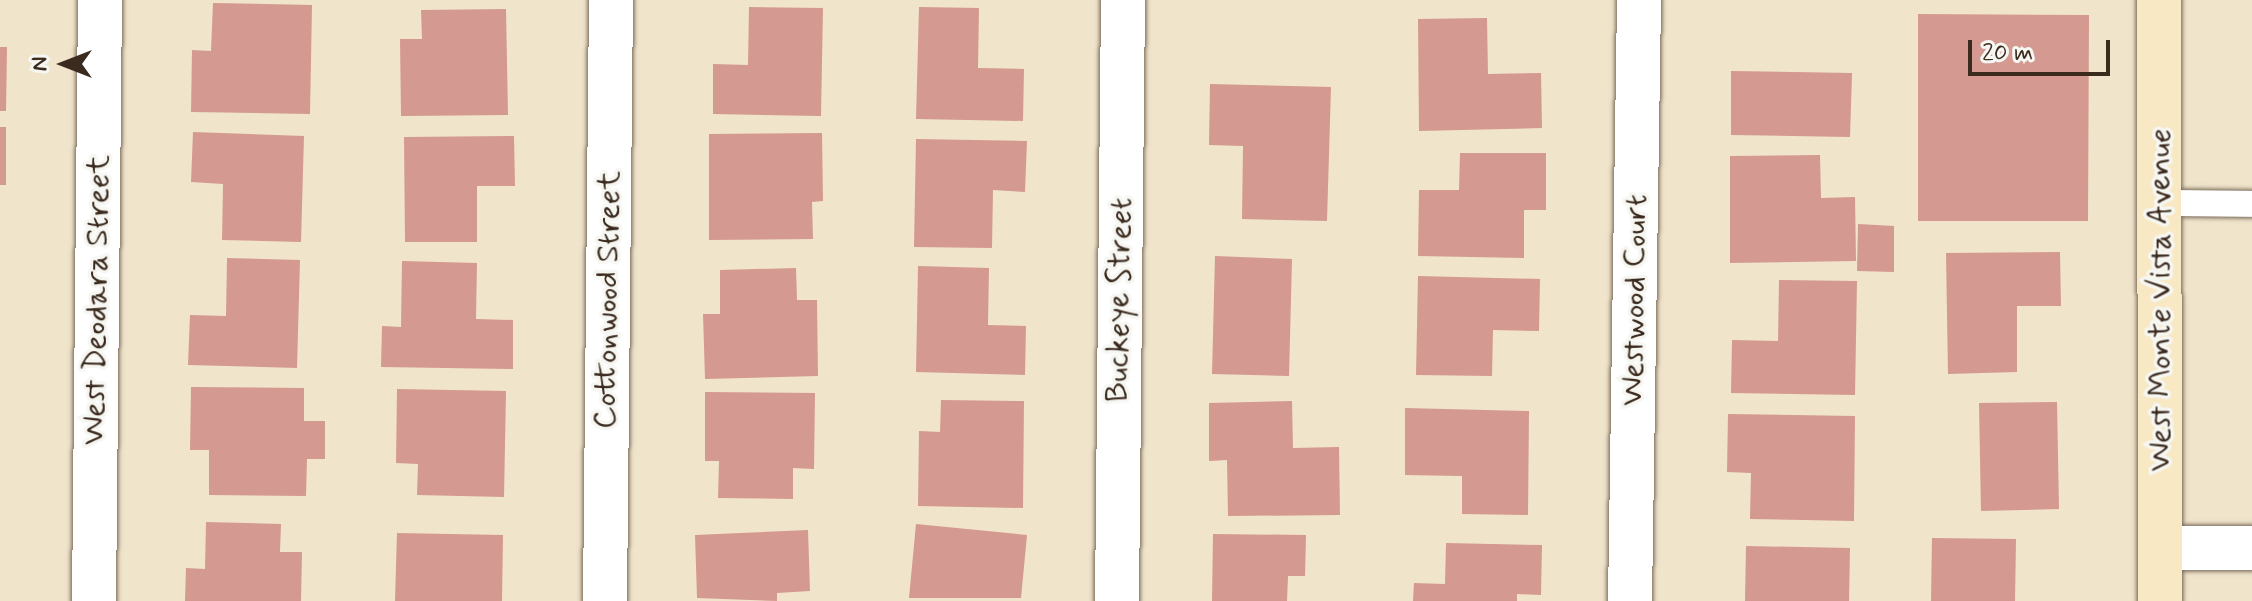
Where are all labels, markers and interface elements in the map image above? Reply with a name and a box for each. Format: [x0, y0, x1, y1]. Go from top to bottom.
north arrow [24, 24, 104, 104]
scale bar [1972, 24, 2114, 74]
text: 20 m [1982, 38, 2033, 69]
text: N [26, 57, 54, 71]
street label: West Monte Vista Avenue [2142, 127, 2180, 473]
street label: West Deodara Street [75, 154, 119, 446]
street label: Cottonwood Street [587, 171, 629, 429]
street label: Westwood Court [1614, 192, 1656, 408]
street label: Buckeye Street [1099, 195, 1141, 405]

